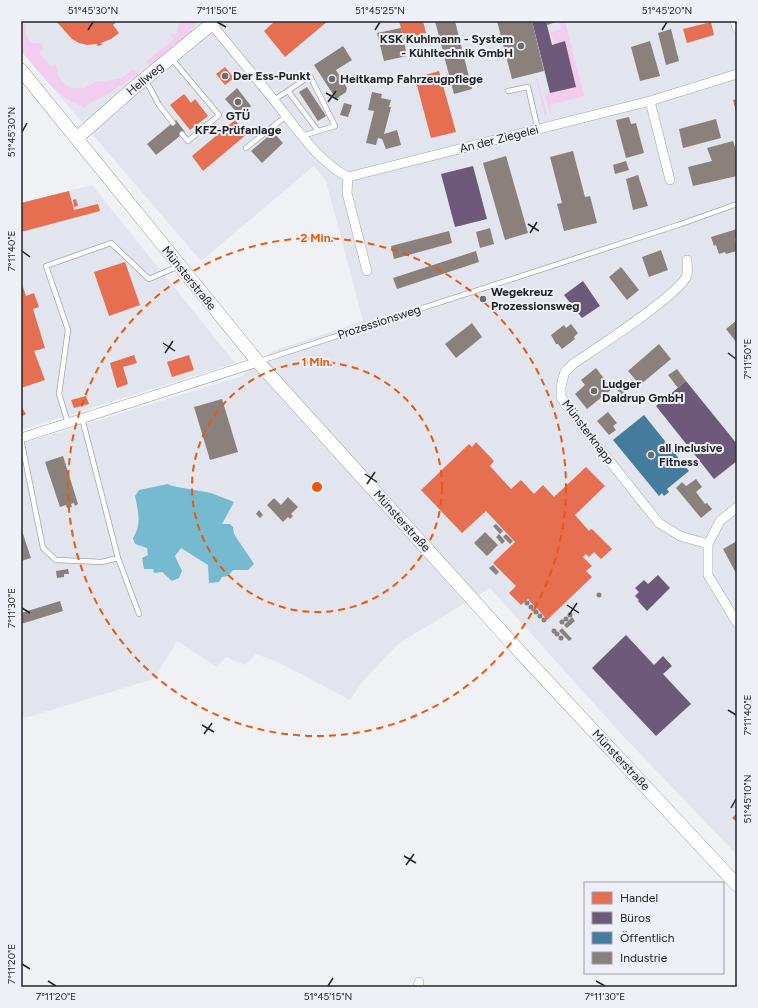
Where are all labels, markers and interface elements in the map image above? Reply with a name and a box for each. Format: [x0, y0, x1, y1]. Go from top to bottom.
text: 51°45'30"N [68, 4, 118, 17]
text: 7°11'50"E [197, 4, 237, 17]
text: 51°45'25"N [355, 4, 405, 17]
text: 51°45'20"N [642, 4, 692, 17]
place label: KSK Kuhlmann - System - Kühltechnik GmbH [380, 32, 513, 60]
marker: KSK Kuhlmann - System - Kühltechnik GmbH [516, 41, 526, 51]
street label: Hellweg [124, 60, 166, 98]
place label: Der Ess-Punkt [233, 69, 311, 83]
marker: Der Ess-Punkt [220, 71, 230, 81]
place label: Heitkamp Fahrzeugpflege [340, 72, 483, 86]
marker: Heitkamp Fahrzeugpflege [327, 74, 337, 84]
marker: GTÜ KFZ-Prüfanlage [233, 97, 243, 107]
text: 51°45'30"N [5, 107, 18, 157]
place label: GTÜ KFZ-Prüfanlage [195, 109, 282, 137]
street label: An der Ziegelei [458, 122, 540, 156]
text: 7°11'40"E [5, 230, 18, 272]
text: 2 Min. [300, 231, 334, 245]
street label: Münsterstraße [159, 243, 219, 313]
place label: Wegekreuz Prozessionsweg [491, 285, 580, 313]
marker: Wegekreuz Prozessionsweg [478, 294, 488, 304]
street label: Prozessionsweg [336, 302, 422, 342]
text: 7°11'50"E [741, 339, 754, 379]
text: 1 Min. [301, 355, 333, 369]
place label: Ludger Daldrup GmbH [602, 377, 684, 405]
marker: Ludger Daldrup GmbH [589, 386, 599, 396]
street label: Münsterknapp [559, 397, 617, 467]
place label: all inclusive Fitness [659, 441, 723, 469]
marker: all inclusive Fitness [646, 450, 656, 460]
centre of rings [310, 480, 324, 494]
street label: Münsterstraße [371, 487, 434, 555]
text: 7°11'30"E [5, 588, 18, 628]
text: 7°11'40"E [741, 694, 754, 736]
street label: Münsterstraße [589, 727, 653, 794]
text: 51°45'10"N [741, 774, 754, 824]
legend [584, 882, 724, 974]
text: Handel [620, 891, 658, 905]
text: Büros [620, 911, 651, 925]
text: Öffentlich [620, 931, 675, 945]
text: 7°11'20"E [5, 944, 18, 984]
text: Industrie [620, 951, 668, 965]
text: 7°11'20"E [36, 990, 76, 1003]
text: 51°45'15"N [304, 990, 352, 1003]
text: 7°11'30"E [585, 990, 625, 1003]

